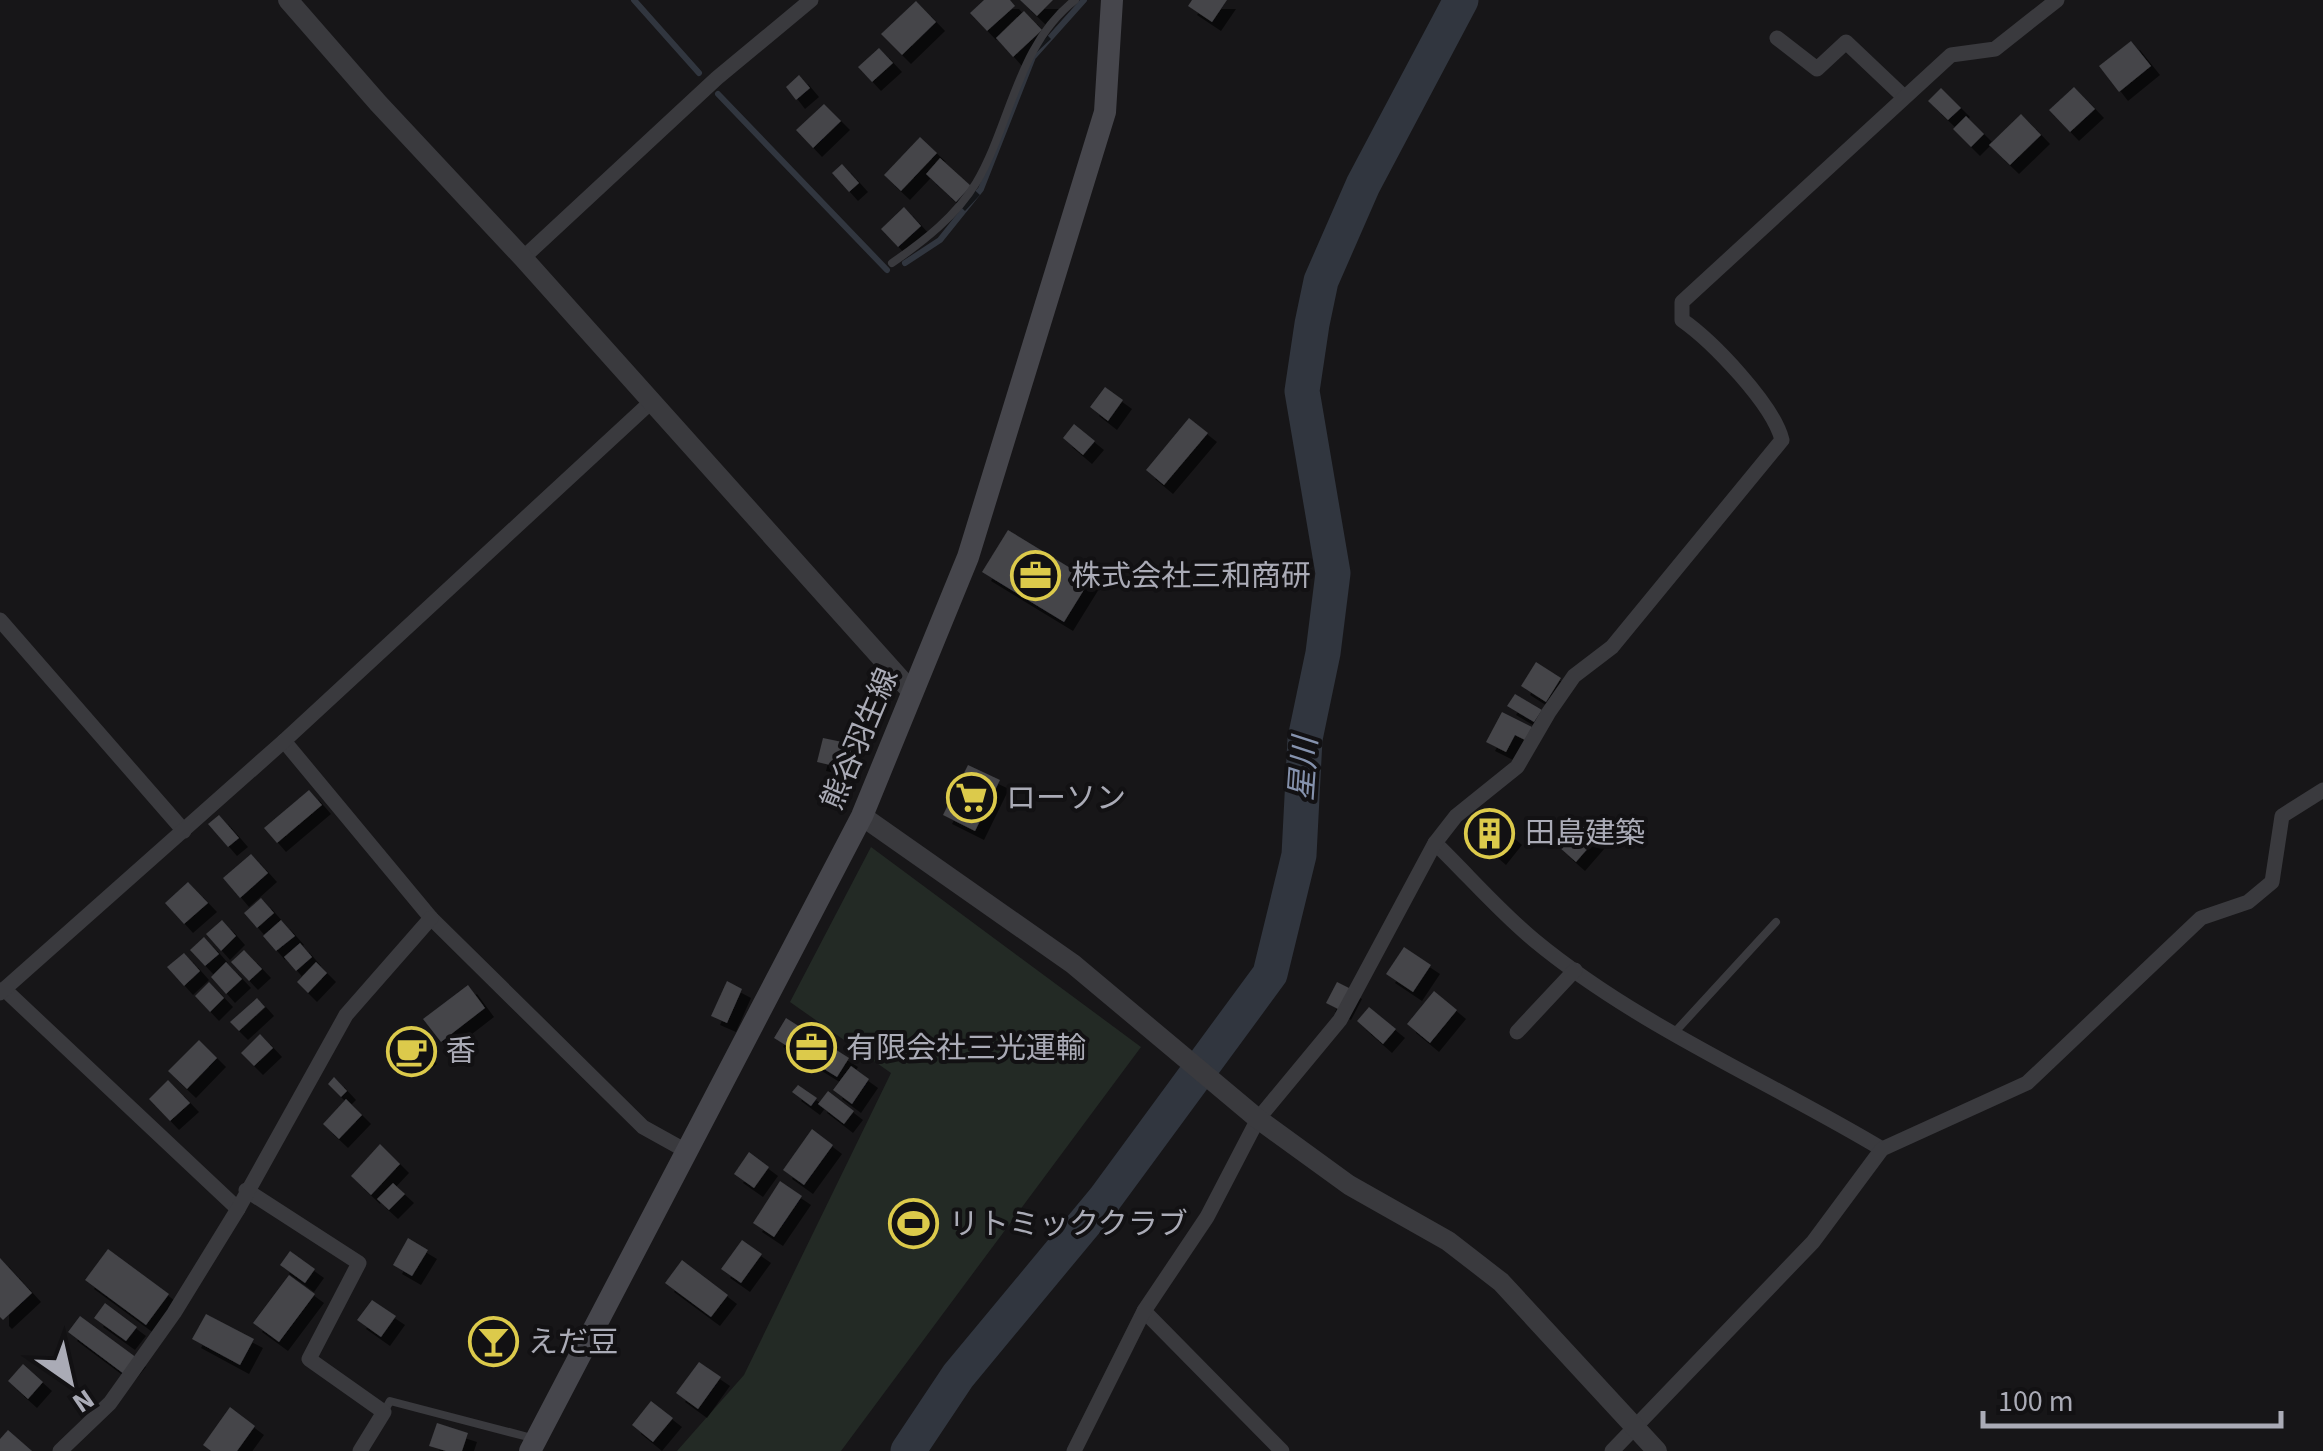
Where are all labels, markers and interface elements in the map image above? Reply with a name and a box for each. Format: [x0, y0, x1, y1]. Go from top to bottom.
office icon: 株式会社三和商研 [1010, 550, 1062, 602]
place label: 株式会社三和商研 [1071, 555, 1311, 598]
street label: 熊谷羽生線 [811, 662, 909, 816]
water label: 星川 [1279, 732, 1329, 803]
supermarket icon: ローソン [945, 772, 997, 824]
place label: ローソン [1006, 777, 1126, 820]
building icon: 田島建築 [1464, 807, 1516, 859]
place label: 田島建築 [1525, 812, 1645, 855]
office icon: 有限会社三光運輸 [785, 1022, 837, 1074]
cafe icon: 香 [385, 1025, 437, 1077]
place label: 有限会社三光運輸 [846, 1027, 1086, 1070]
place label: 香 [446, 1030, 476, 1073]
sports icon: リトミッククラブ [888, 1198, 940, 1250]
place label: リトミッククラブ [949, 1203, 1188, 1246]
bar icon: えだ豆 [467, 1316, 519, 1368]
place label: えだ豆 [528, 1321, 618, 1364]
north arrow [20, 1331, 120, 1431]
scale bar [1983, 1366, 2280, 1428]
text: N [65, 1379, 102, 1423]
text: 100 m [1998, 1380, 2074, 1423]

